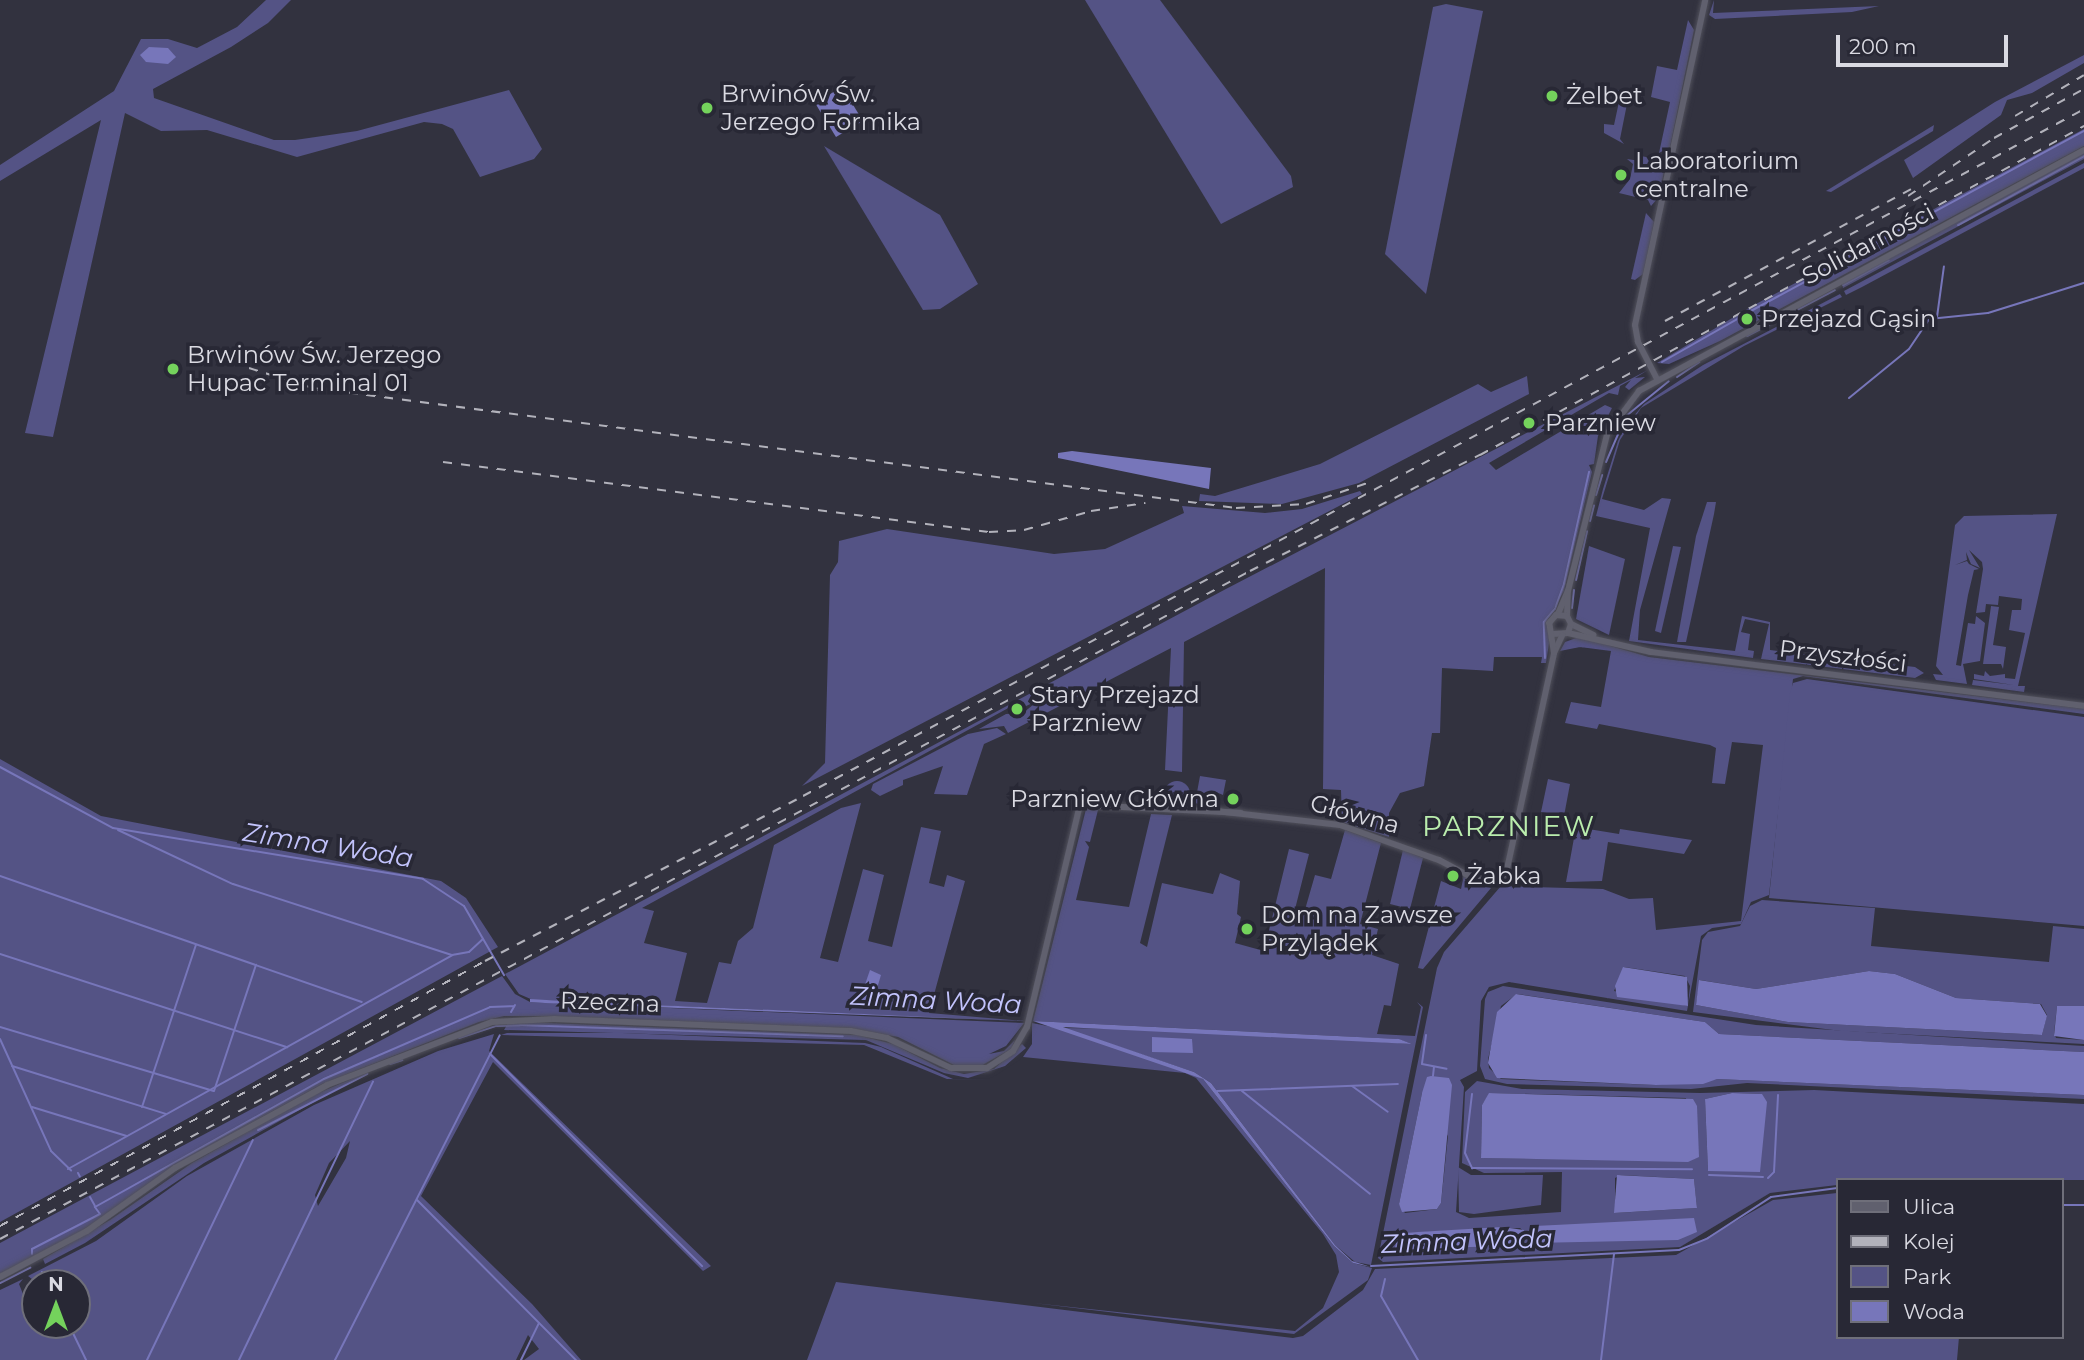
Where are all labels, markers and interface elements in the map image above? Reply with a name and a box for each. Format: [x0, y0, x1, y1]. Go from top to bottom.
scale bar [1839, 21, 2010, 65]
text: 200 m [1849, 34, 1916, 59]
place label: Brwinów Św. Jerzego Formika [721, 80, 921, 136]
place label: Żelbet [1566, 82, 1643, 110]
marker: Żelbet [1544, 88, 1560, 104]
marker: Brwinów Św. Jerzego Formika [699, 100, 715, 116]
place label: Laboratorium centralne [1635, 147, 1799, 203]
marker: Laboratorium centralne [1613, 167, 1629, 183]
street label: Solidarności [1797, 197, 1939, 291]
place label: Przejazd Gąsin [1761, 305, 1936, 333]
marker: Przejazd Gąsin [1739, 311, 1755, 327]
place label: Brwinów Św. Jerzego Hupac Terminal 01 [187, 341, 441, 397]
marker: Brwinów Św. Jerzego Hupac Terminal 01 [165, 361, 181, 377]
place label: Parzniew [1545, 409, 1656, 437]
marker: Parzniew [1519, 413, 1539, 433]
street label: Przyszłości [1778, 634, 1908, 678]
place label: Stary Przejazd Parzniew [1031, 681, 1200, 737]
marker: Stary Przejazd Parzniew [1009, 701, 1025, 717]
place label: Parzniew Główna [1010, 785, 1219, 813]
street label: Główna [1307, 788, 1403, 840]
marker: Parzniew Główna [1225, 791, 1241, 807]
district label: PARZNIEW [1423, 809, 1595, 843]
water label: Zimna Woda [241, 817, 415, 875]
place label: Żabka [1467, 862, 1541, 890]
marker: Żabka [1445, 868, 1461, 884]
place label: Dom na Zawsze Przylądek [1261, 901, 1453, 957]
marker: Dom na Zawsze Przylądek [1239, 921, 1255, 937]
water label: Zimna Woda [849, 981, 1023, 1021]
street label: Rzeczna [560, 986, 660, 1018]
legend [1836, 1178, 2063, 1339]
text: Ulica [1903, 1194, 1955, 1219]
water label: Zimna Woda [1381, 1223, 1553, 1261]
text: Kolej [1903, 1229, 1955, 1254]
text: Park [1903, 1264, 1951, 1289]
north arrow [21, 1269, 91, 1339]
text: N [48, 1273, 64, 1296]
text: Woda [1903, 1299, 1965, 1324]

